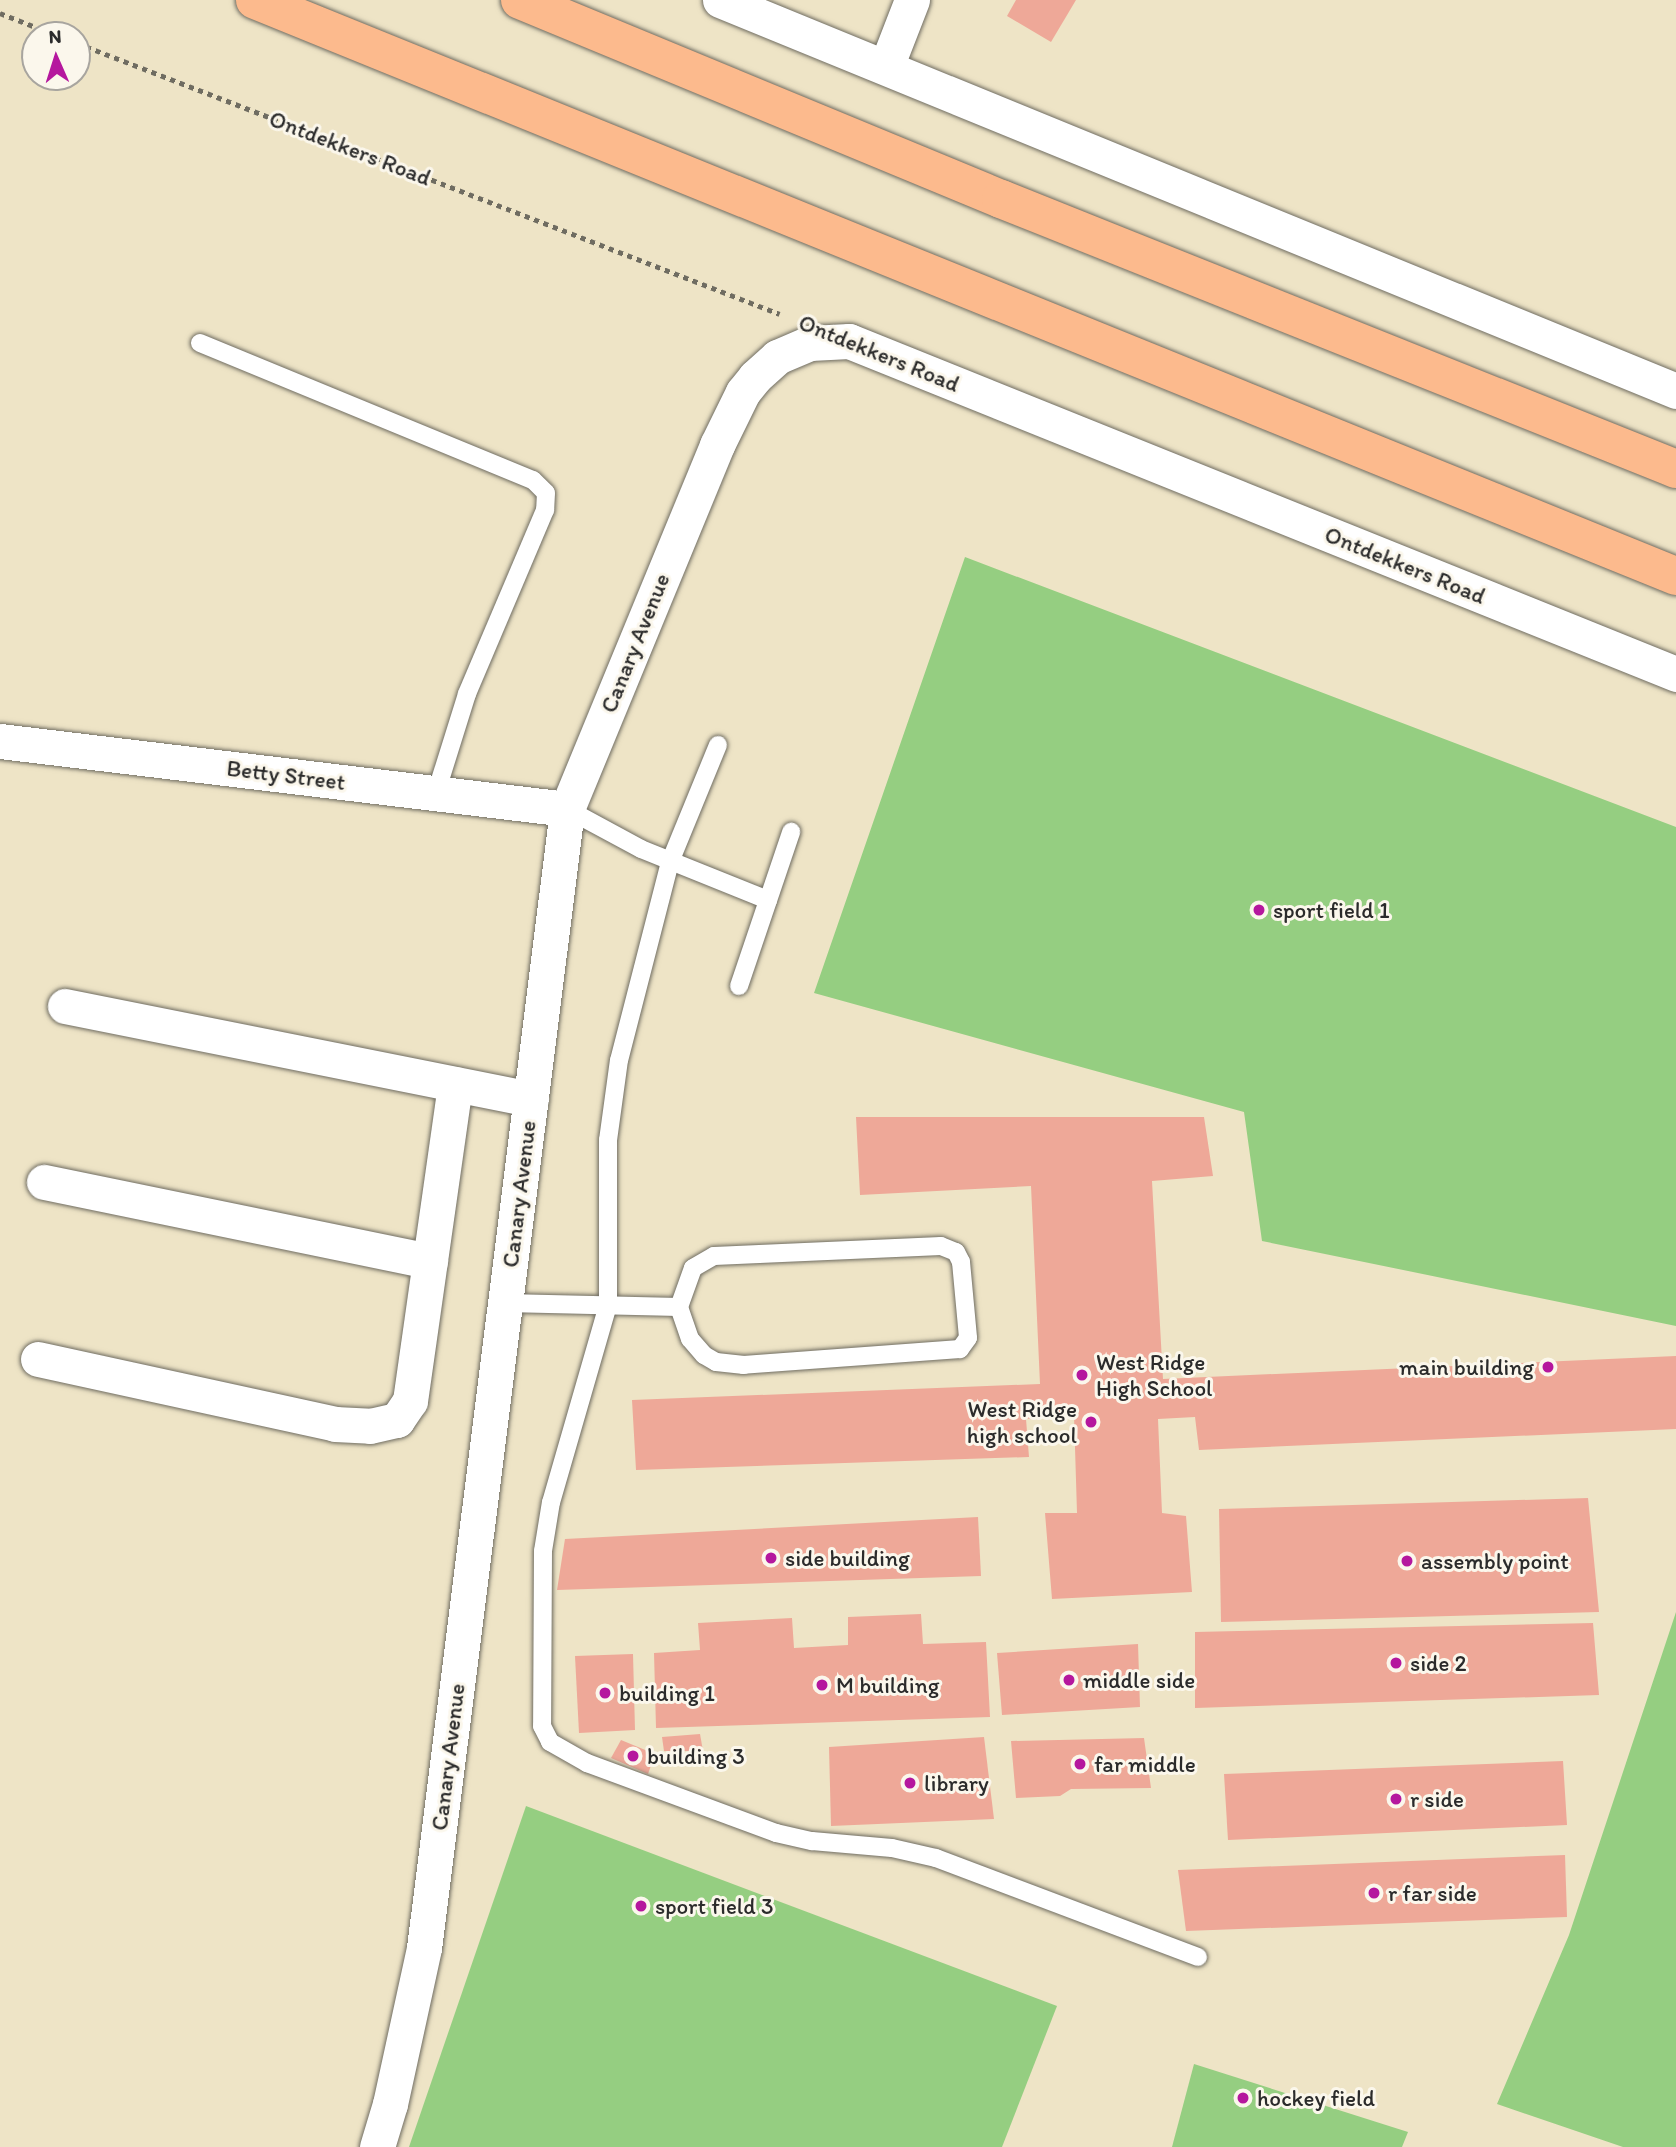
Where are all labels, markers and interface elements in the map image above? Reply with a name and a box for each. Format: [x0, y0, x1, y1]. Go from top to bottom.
north arrow [21, 21, 91, 91]
text: N [48, 25, 62, 48]
street label: Ontdekkers Road [266, 105, 434, 191]
street label: Ontdekkers Road [795, 308, 963, 398]
street label: Ontdekkers Road [1321, 520, 1489, 610]
street label: Canary Avenue [595, 569, 675, 717]
street label: Betty Street [225, 754, 347, 796]
place label: sport field 1 [1273, 896, 1390, 924]
marker: sport field 1 [1251, 902, 1267, 918]
street label: Canary Avenue [496, 1119, 542, 1269]
place label: West Ridge High School [1096, 1348, 1212, 1402]
place label: main building [1399, 1353, 1534, 1381]
marker: main building [1540, 1359, 1556, 1375]
marker: West Ridge High School [1074, 1367, 1090, 1383]
place label: West Ridge high school [967, 1395, 1077, 1449]
marker: West Ridge high school [1083, 1414, 1099, 1430]
place label: side building [785, 1544, 910, 1572]
place label: assembly point [1421, 1547, 1569, 1575]
marker: side building [763, 1550, 779, 1566]
marker: assembly point [1399, 1553, 1415, 1569]
place label: side 2 [1410, 1649, 1467, 1677]
marker: side 2 [1388, 1655, 1404, 1671]
place label: middle side [1083, 1666, 1195, 1694]
place label: M building [836, 1671, 939, 1699]
marker: middle side [1061, 1672, 1077, 1688]
marker: M building [814, 1677, 830, 1693]
place label: building 1 [619, 1679, 715, 1707]
street label: Canary Avenue [425, 1682, 471, 1832]
marker: building 1 [597, 1685, 613, 1701]
place label: building 3 [647, 1742, 745, 1770]
marker: building 3 [625, 1748, 641, 1764]
place label: far middle [1094, 1750, 1195, 1778]
marker: far middle [1072, 1756, 1088, 1772]
place label: library [924, 1769, 989, 1797]
marker: library [902, 1775, 918, 1791]
place label: r side [1410, 1785, 1464, 1813]
marker: r side [1388, 1791, 1404, 1807]
place label: r far side [1388, 1879, 1476, 1907]
marker: r far side [1366, 1885, 1382, 1901]
place label: sport field 3 [655, 1892, 773, 1920]
marker: sport field 3 [633, 1898, 649, 1914]
place label: hockey field [1257, 2084, 1375, 2112]
marker: hockey field [1235, 2090, 1251, 2106]

